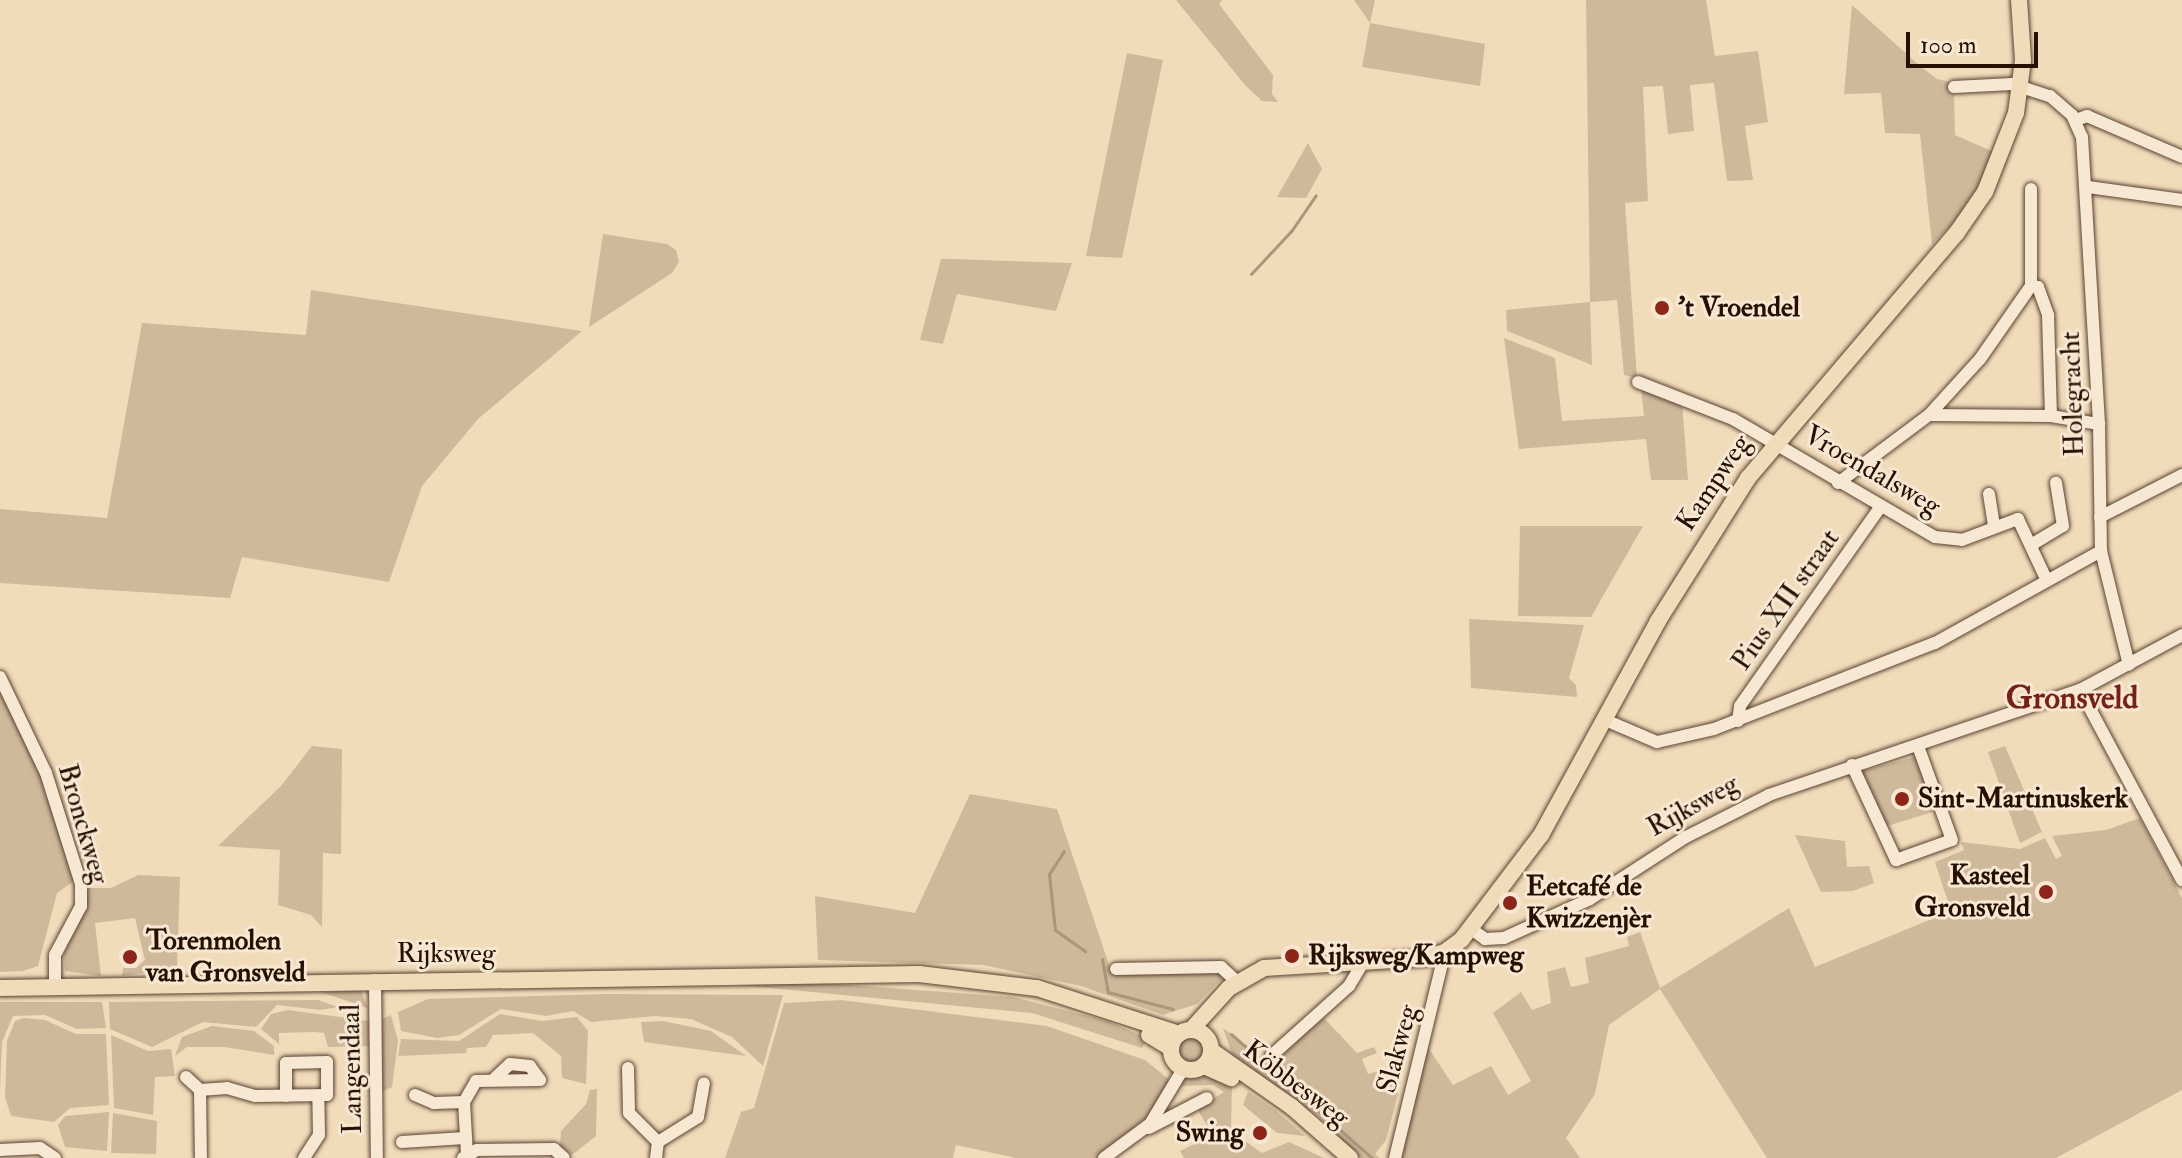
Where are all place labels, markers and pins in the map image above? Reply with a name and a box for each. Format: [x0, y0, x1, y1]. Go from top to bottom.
place label: 't Vroendel [1678, 291, 1800, 325]
marker: 't Vroendel [1653, 299, 1671, 317]
place label: Sint-Martinuskerk [1918, 782, 2128, 816]
marker: Sint-Martinuskerk [1893, 790, 1911, 808]
place label: Kasteel Gronsveld [1914, 859, 2030, 925]
place label: Eetcafé de Kwizzenjèr [1526, 870, 1651, 936]
marker: Kasteel Gronsveld [2037, 883, 2055, 901]
marker: Eetcafé de Kwizzenjèr [1501, 894, 1519, 912]
place label: Torenmolen van Gronsveld [146, 924, 306, 990]
place label: Rijksweg/Kampweg [1308, 939, 1524, 973]
marker: Rijksweg/Kampweg [1283, 947, 1301, 965]
marker: Torenmolen van Gronsveld [121, 948, 139, 966]
place label: Swing [1176, 1116, 1244, 1150]
marker: Swing [1251, 1124, 1269, 1142]

